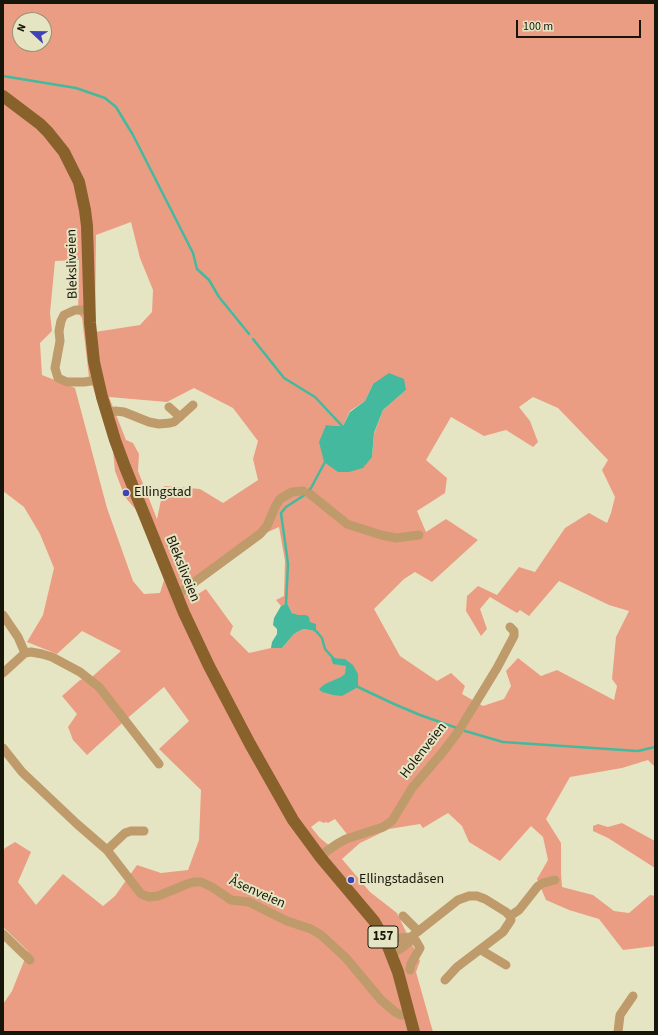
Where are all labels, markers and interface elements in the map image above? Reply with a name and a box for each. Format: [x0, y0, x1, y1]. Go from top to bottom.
north arrow [12, 12, 52, 52]
scale bar [518, 12, 643, 38]
text: 100 m [523, 18, 553, 35]
text: N [13, 21, 30, 34]
street label: Bleksliveien [64, 229, 82, 299]
place label: Ellingstad [134, 485, 192, 501]
marker: Ellingstad [121, 488, 131, 498]
street label: Bleksliveien [161, 533, 203, 605]
street label: Holenveien [397, 720, 451, 782]
place label: Ellingstadåsen [359, 872, 444, 888]
street label: Åsenveien [226, 873, 288, 913]
marker: Ellingstadåsen [346, 875, 356, 885]
road number: 157 [368, 926, 398, 948]

